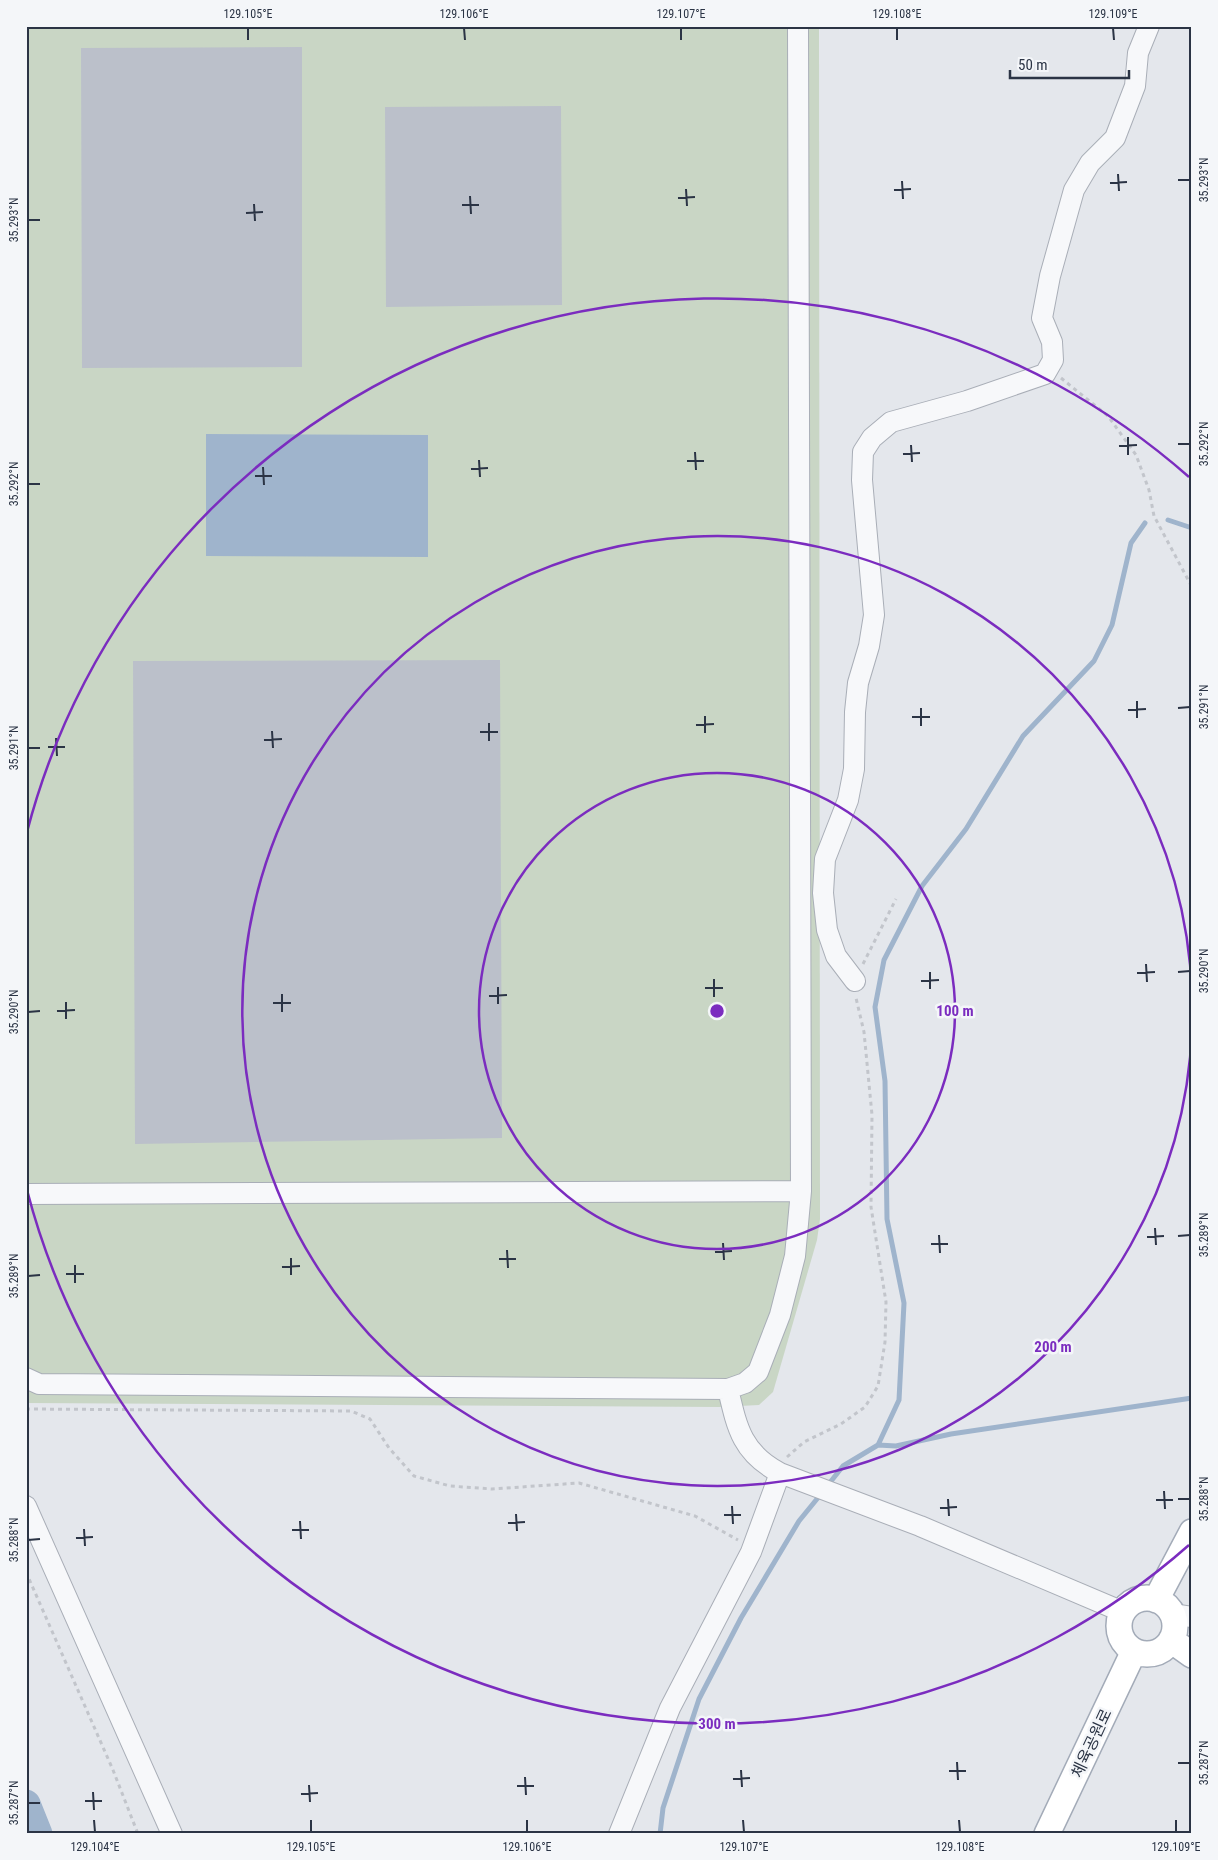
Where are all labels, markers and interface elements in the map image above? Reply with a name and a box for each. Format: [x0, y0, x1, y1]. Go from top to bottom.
text: 129.105°E [223, 7, 273, 21]
text: 129.106°E [439, 7, 489, 21]
text: 129.107°E [656, 7, 706, 21]
text: 129.108°E [872, 7, 922, 21]
text: 129.109°E [1088, 7, 1138, 21]
scale bar [1010, 48, 1129, 80]
text: 50 m [1018, 56, 1048, 74]
text: 35.293°N [1197, 158, 1211, 202]
text: 35.293°N [7, 198, 21, 242]
text: 35.292°N [1197, 422, 1211, 466]
text: 35.292°N [7, 462, 21, 506]
text: 35.291°N [1197, 685, 1211, 729]
text: 35.291°N [7, 726, 21, 770]
text: 35.290°N [1197, 949, 1211, 993]
text: 35.290°N [7, 990, 21, 1034]
centre of rings [708, 1002, 726, 1020]
text: 100 m [936, 1002, 974, 1020]
text: 35.289°N [1197, 1213, 1211, 1257]
text: 35.289°N [7, 1254, 21, 1298]
text: 200 m [1034, 1338, 1072, 1356]
text: 35.288°N [1197, 1477, 1211, 1521]
text: 35.288°N [7, 1518, 21, 1562]
street label: 체육공원로 [1067, 1706, 1116, 1781]
text: 300 m [698, 1715, 736, 1733]
text: 35.287°N [1197, 1741, 1211, 1785]
text: 35.287°N [7, 1781, 21, 1825]
text: 129.104°E [70, 1840, 120, 1854]
text: 129.105°E [286, 1840, 336, 1854]
text: 129.106°E [502, 1840, 552, 1854]
text: 129.107°E [719, 1840, 769, 1854]
text: 129.108°E [935, 1840, 985, 1854]
text: 129.109°E [1151, 1840, 1201, 1854]

